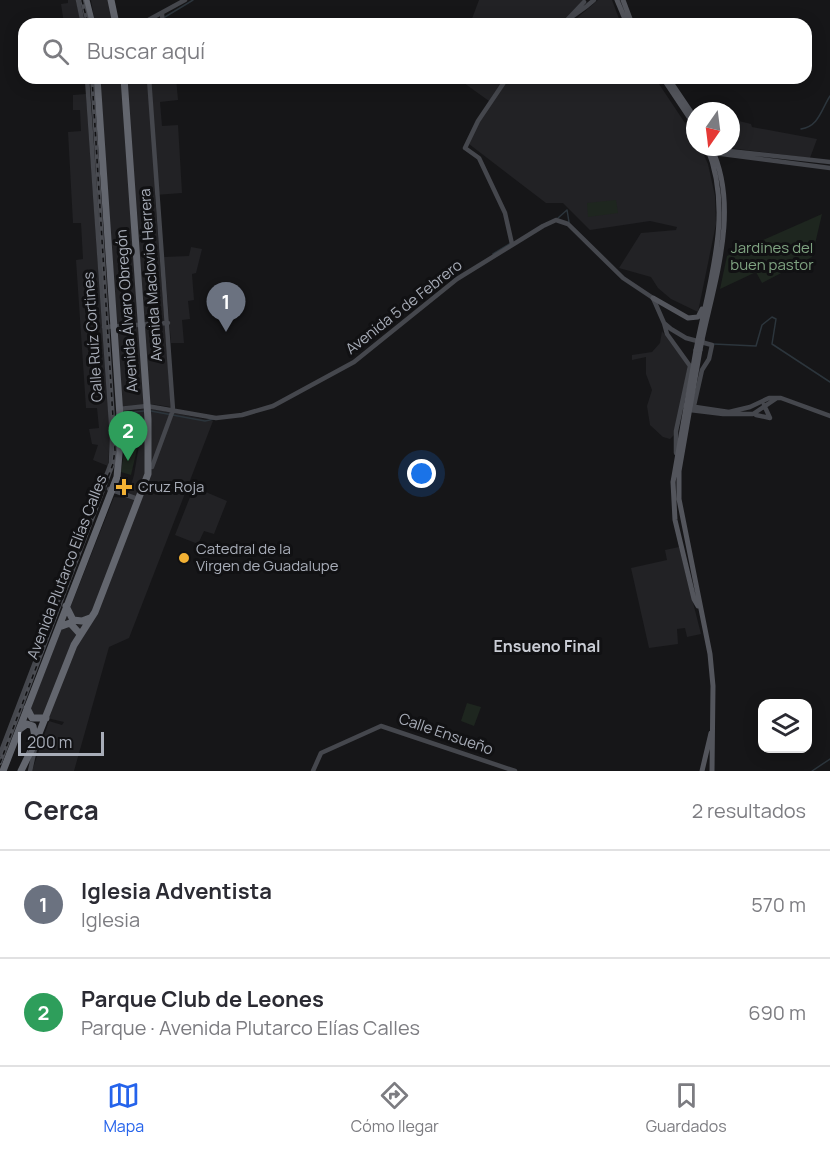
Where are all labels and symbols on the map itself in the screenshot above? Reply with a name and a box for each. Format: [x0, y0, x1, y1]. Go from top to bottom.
north arrow [686, 102, 740, 156]
street label: Avenida Maclovio Herrera [134, 188, 167, 362]
street label: Avenida Álvaro Obregón [110, 229, 143, 393]
park label: Jardines del buen pastor [730, 237, 814, 275]
street label: Avenida 5 de Febrero [341, 254, 467, 359]
street label: Calle Ruíz Cortines [77, 271, 108, 403]
pin: 1 [206, 282, 246, 332]
pin: 2 [108, 412, 148, 461]
your location [407, 459, 436, 488]
street label: Avenida Plutarco Elías Calles [22, 472, 111, 662]
place label: Cruz Roja [138, 476, 204, 497]
marker: Cruz Roja [115, 478, 133, 496]
place label: Catedral de la Virgen de Guadalupe [196, 538, 339, 576]
marker: Catedral de la Virgen de Guadalupe [177, 551, 191, 565]
district label: Ensueno Final [494, 635, 600, 657]
street label: Calle Ensueño [396, 708, 496, 760]
scale bar [18, 729, 104, 756]

